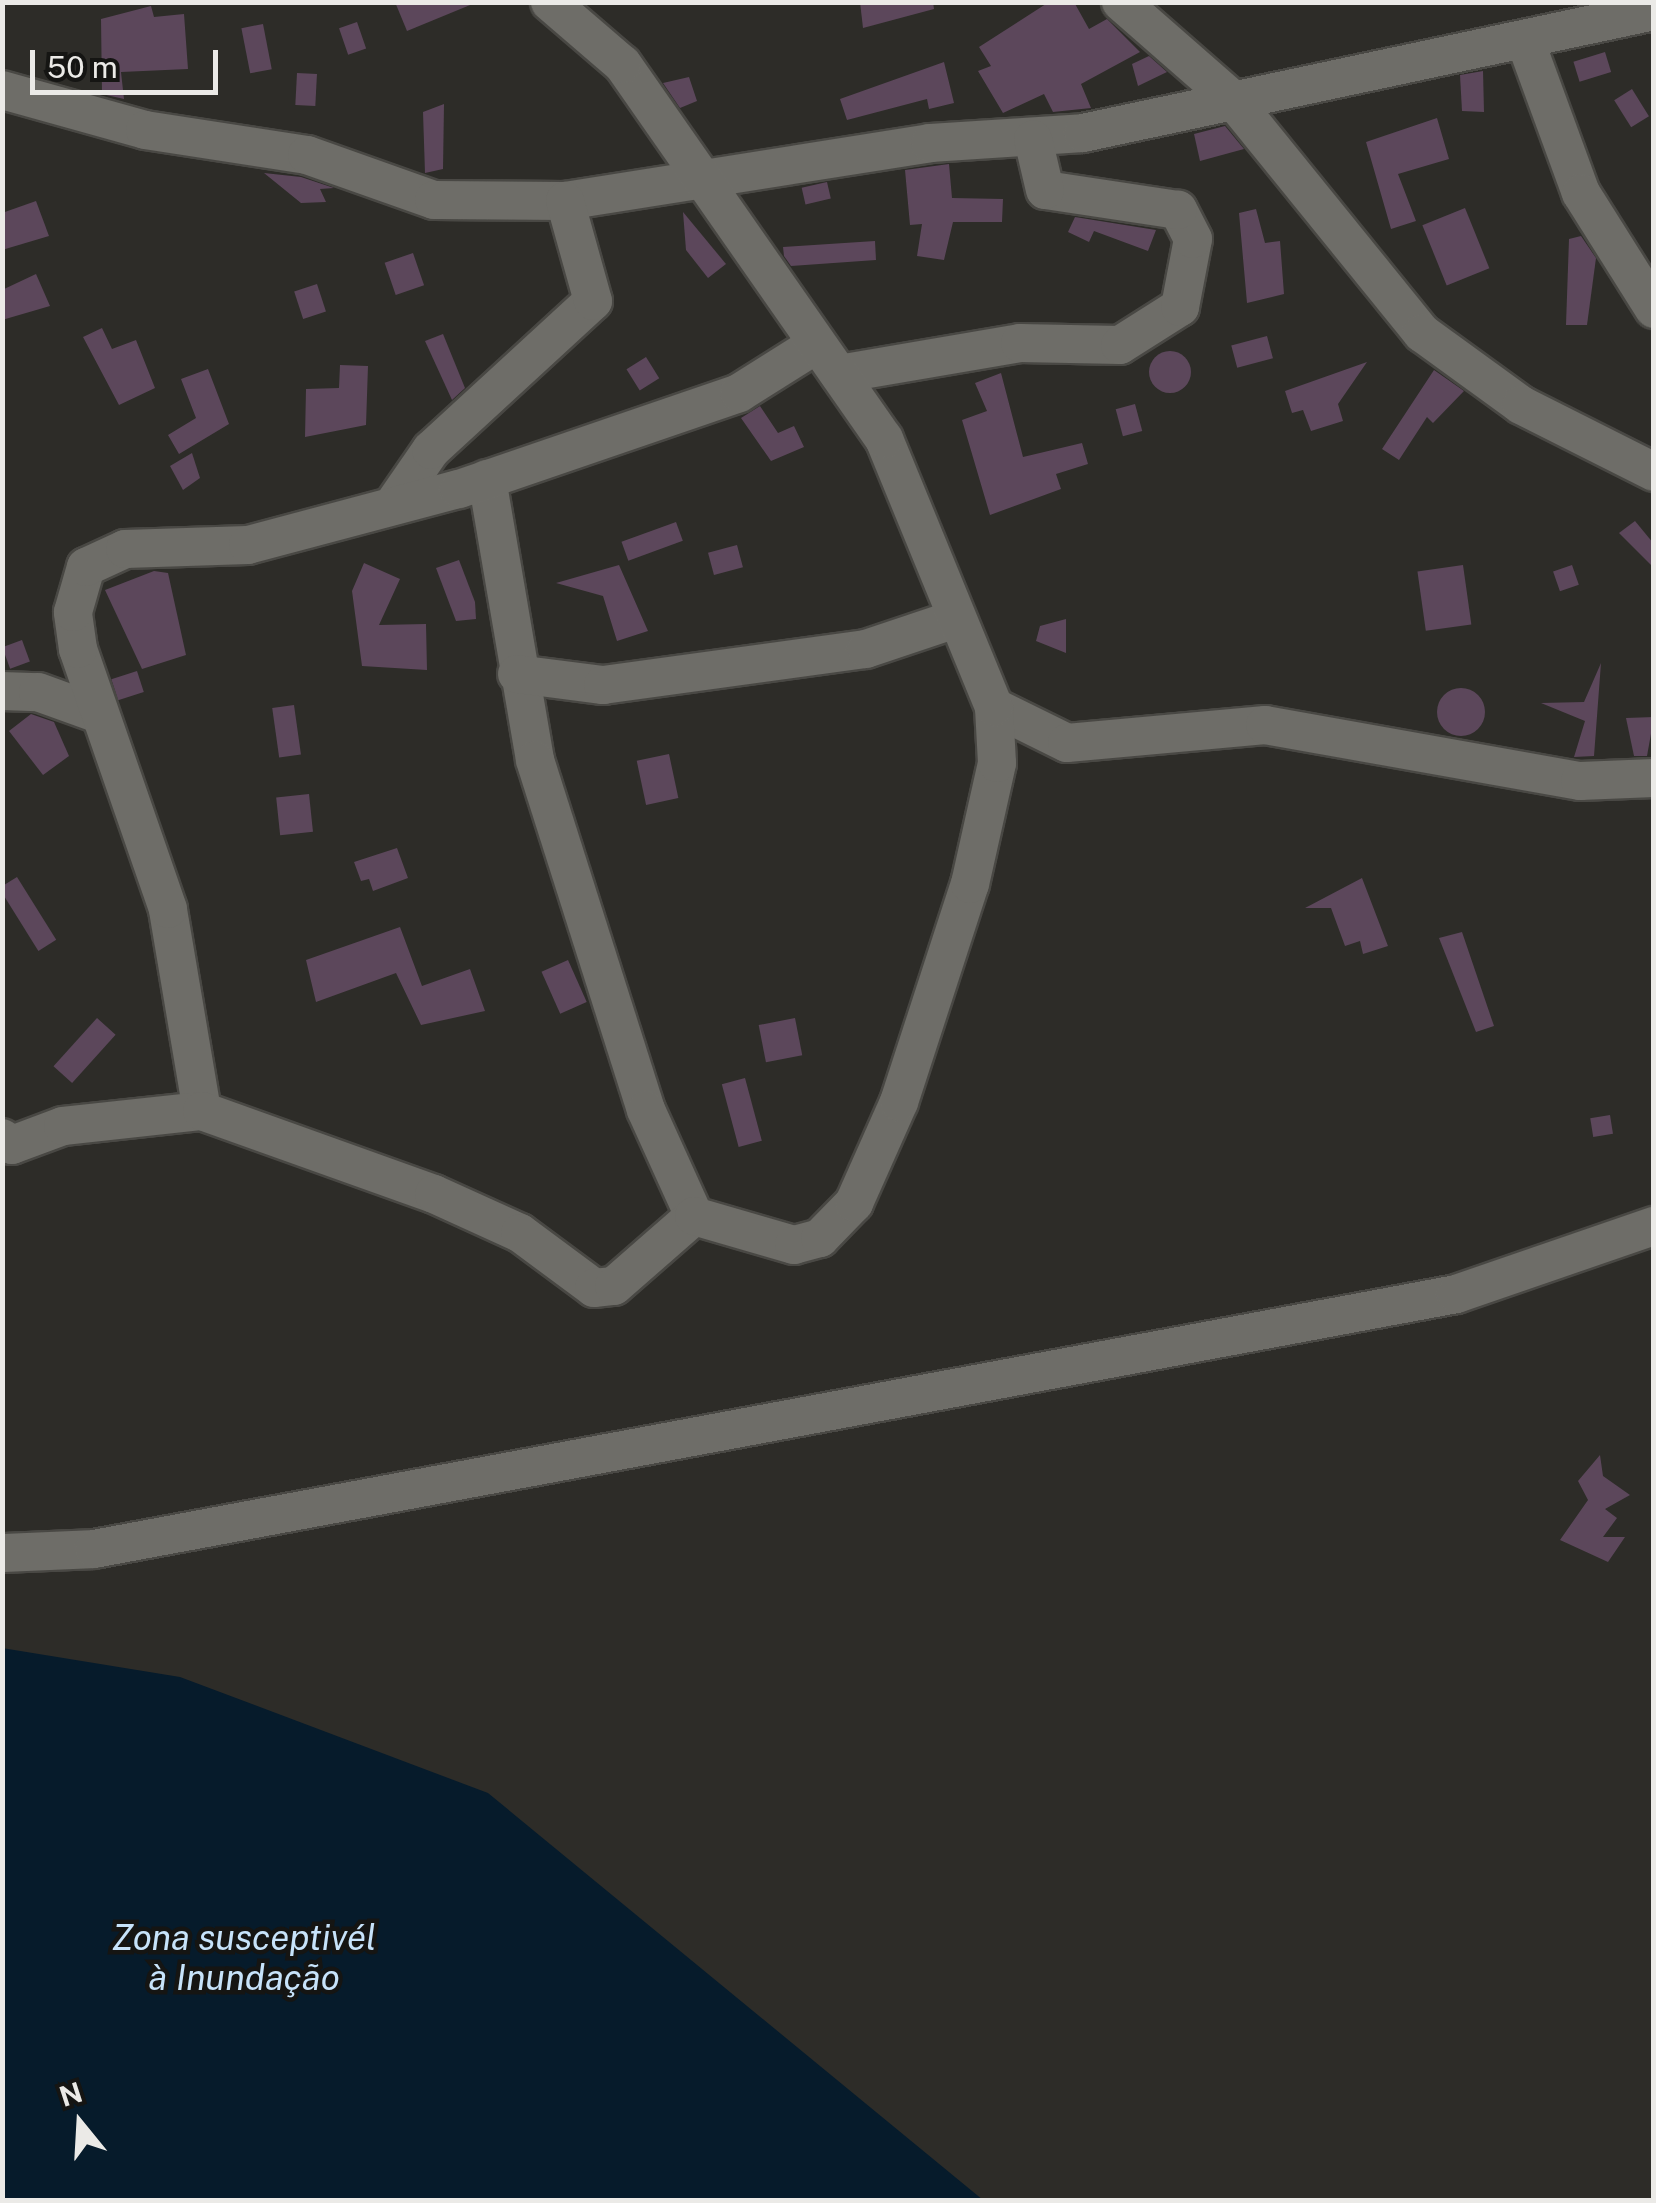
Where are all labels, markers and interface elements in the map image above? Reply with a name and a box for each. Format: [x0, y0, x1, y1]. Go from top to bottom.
scale bar [35, 30, 222, 92]
text: 50 m [47, 49, 118, 85]
water label: Zona susceptivél à Inundação [112, 1917, 376, 1999]
north arrow [30, 2073, 130, 2173]
text: N [55, 2075, 86, 2113]

